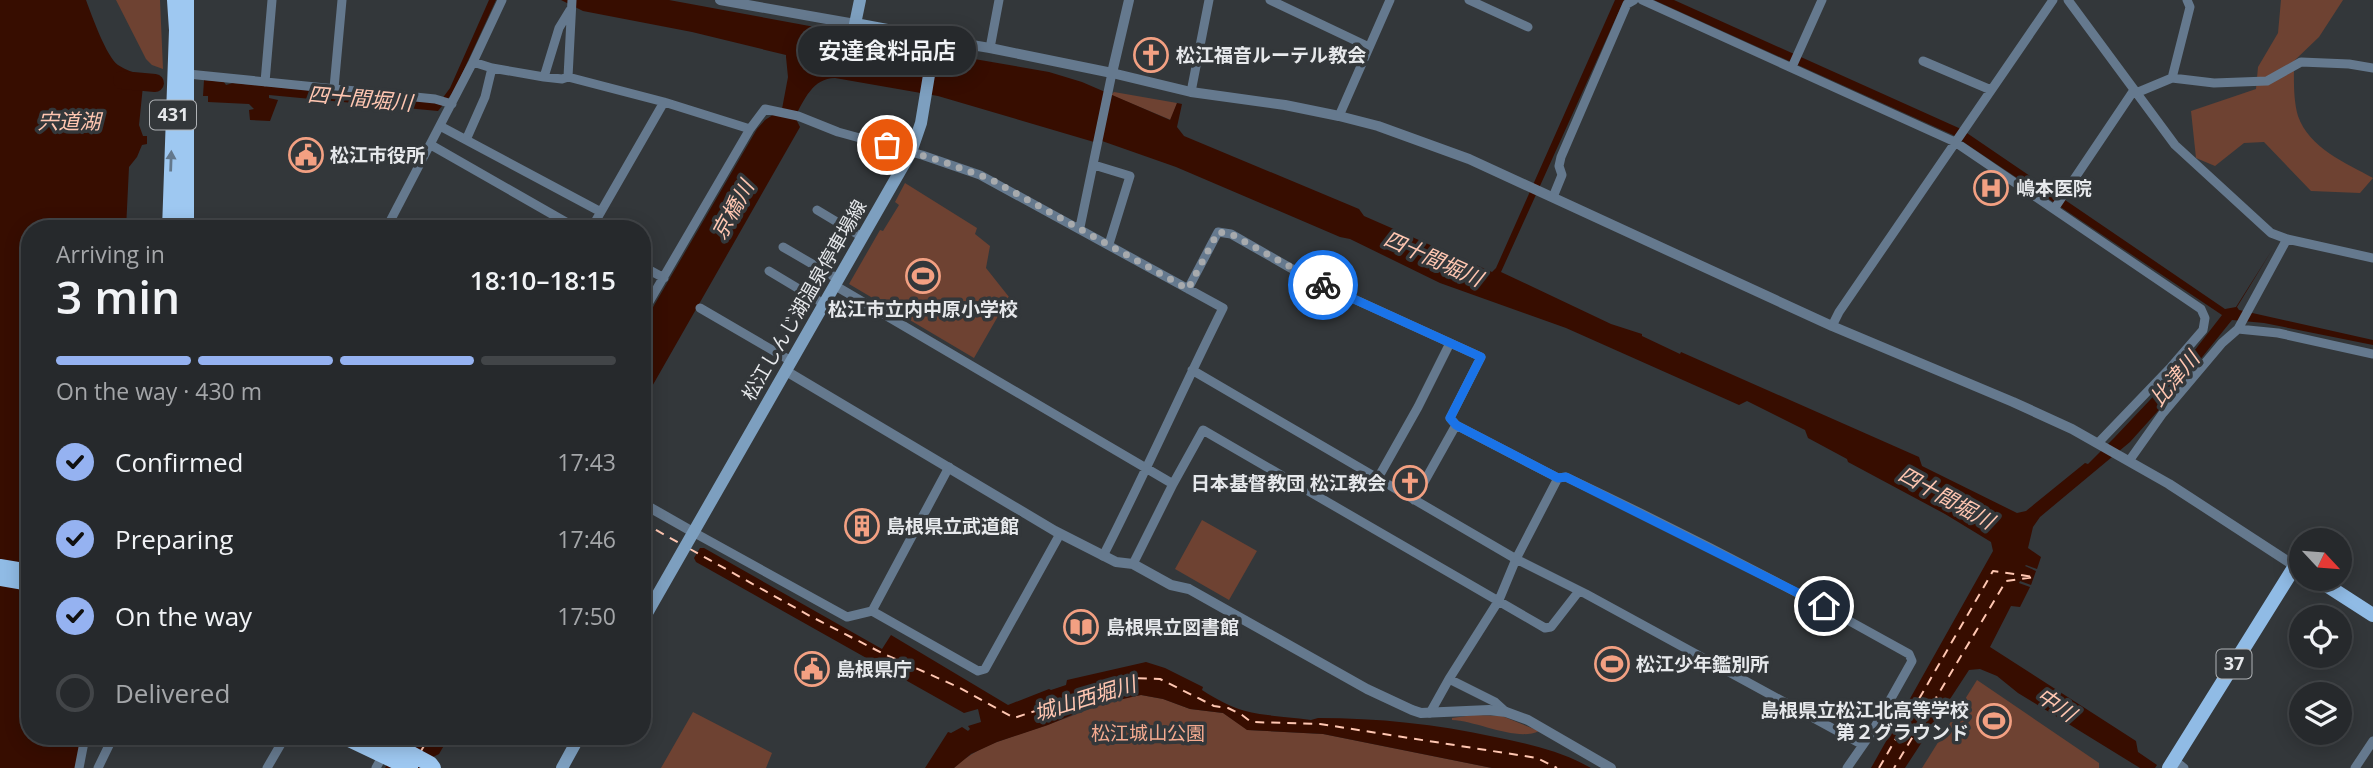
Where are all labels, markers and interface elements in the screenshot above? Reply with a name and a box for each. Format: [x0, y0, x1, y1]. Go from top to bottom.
callout: 安達食料品店 [798, 26, 976, 75]
text: 安達食料品店 [818, 34, 956, 66]
church icon: 松江福音ルーテル教会 [1132, 36, 1170, 74]
place label: 松江福音ルーテル教会 [1176, 42, 1366, 68]
water label: 四十間堀川 [307, 79, 416, 117]
road number: 431 [150, 100, 196, 130]
water label: 宍道湖 [38, 107, 103, 135]
pin [857, 115, 917, 175]
icon: bag [868, 126, 906, 164]
public building icon: 松江市役所 [287, 136, 325, 174]
place label: 松江市役所 [330, 142, 425, 168]
one-way arrow [166, 150, 177, 172]
hospital icon: 嶋本医院 [1972, 169, 2010, 207]
water label: 京橋川 [705, 173, 761, 244]
place label: 嶋本医院 [2016, 175, 2092, 201]
street label: 松江しんじ湖温泉停車場線 [736, 195, 872, 405]
water label: 四十間堀川 [1380, 224, 1489, 293]
text: Arriving in [56, 238, 165, 270]
courier [1288, 250, 1358, 320]
sports icon: 松江市立内中原小学校 [904, 257, 942, 295]
text: 18:10–18:15 [470, 262, 616, 298]
text: 3 min [56, 265, 180, 327]
icon: bike [1304, 266, 1342, 304]
place label: 松江市立内中原小学校 [828, 296, 1018, 322]
water label: 比津川 [2143, 344, 2206, 411]
text: On the way · 430 m [56, 375, 262, 407]
icon: check [56, 443, 94, 481]
text: Confirmed [115, 444, 243, 480]
text: 17:43 [557, 446, 616, 478]
water label: 四十間堀川 [1894, 459, 2001, 536]
church icon: 日本基督教団 松江教会 [1391, 464, 1429, 502]
place label: 日本基督教団 松江教会 [1191, 470, 1386, 496]
building icon: 島根県立武道館 [843, 507, 881, 545]
place label: 島根県立武道館 [886, 513, 1019, 539]
icon: check [56, 520, 94, 558]
text: Preparing [115, 521, 233, 557]
text: 17:46 [557, 523, 616, 555]
north arrow [2289, 528, 2352, 592]
map controls [2289, 528, 2352, 745]
pin [1794, 576, 1854, 636]
icon: home [1805, 587, 1843, 625]
icon: check [56, 597, 94, 635]
text: On the way [115, 598, 252, 634]
text: 17:50 [557, 600, 616, 632]
button: locate [2289, 605, 2352, 668]
library icon: 島根県立図書館 [1062, 608, 1100, 646]
place label: 島根県立図書館 [1106, 614, 1239, 640]
sports icon: 松江少年鑑別所 [1593, 645, 1631, 683]
public building icon: 島根県庁 [793, 650, 831, 688]
road number: 37 [2216, 650, 2252, 678]
place label: 松江少年鑑別所 [1636, 651, 1769, 677]
place label: 島根県庁 [836, 656, 912, 682]
water label: 城山西堀川 [1030, 669, 1141, 727]
text: Delivered [115, 675, 230, 711]
water label: 中川 [2031, 681, 2083, 729]
button: layers [2289, 682, 2352, 745]
place label: 島根県立松江北高等学校 第２グラウンド [1760, 697, 1969, 745]
sports icon: 島根県立松江北高等学校 第２グラウンド [1975, 702, 2013, 740]
park label: 松江城山公園 [1091, 720, 1205, 746]

